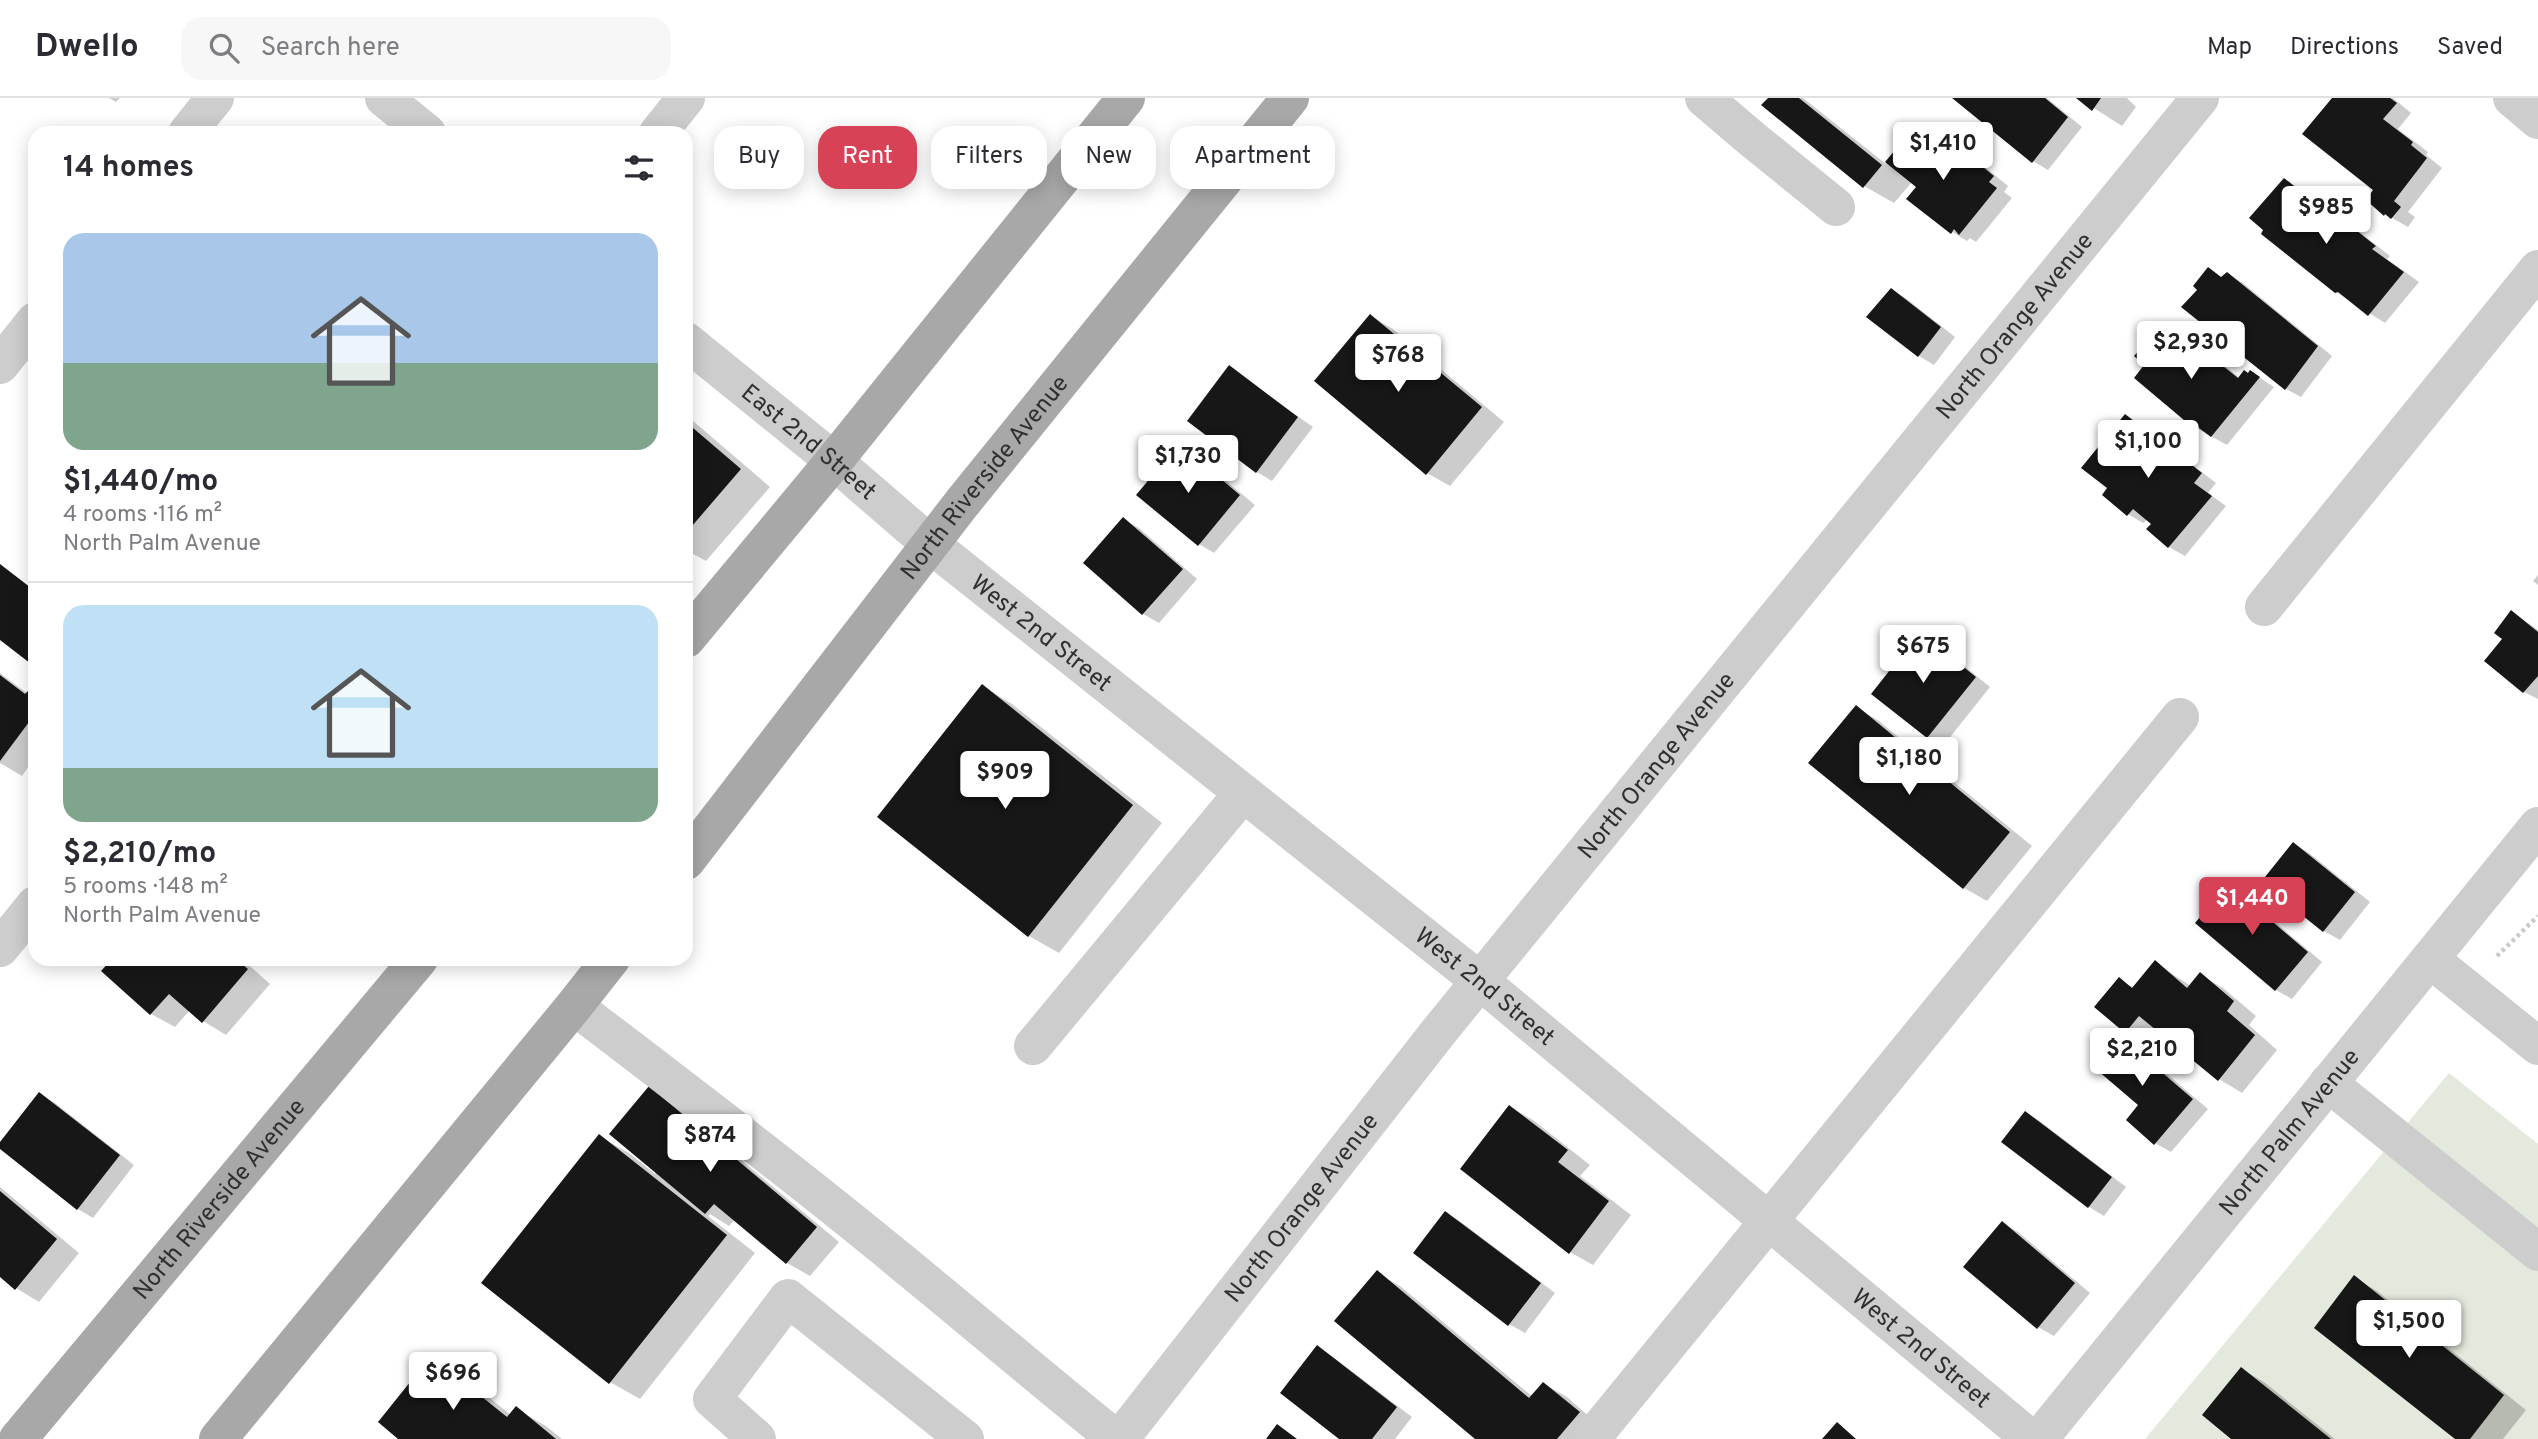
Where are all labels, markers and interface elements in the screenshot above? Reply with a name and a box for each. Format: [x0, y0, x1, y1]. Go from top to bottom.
search box [181, 17, 671, 80]
text: Dwello [35, 27, 139, 69]
icon: search [205, 29, 243, 67]
text: Search here [261, 32, 400, 65]
text: Map [2207, 33, 2252, 63]
text: Directions [2290, 33, 2399, 63]
text: Saved [2437, 33, 2503, 63]
pin: $1,410 [1886, 122, 2000, 182]
chip: Buy [714, 126, 804, 189]
chip: Rent [818, 126, 917, 189]
chip: Filters [931, 126, 1047, 189]
chip: New [1061, 126, 1156, 189]
chip: Apartment [1170, 126, 1335, 189]
text: $1,410 [1909, 130, 1977, 159]
icon: filters [620, 149, 658, 187]
text: 14 homes [63, 150, 194, 187]
pin: $985 [2285, 186, 2367, 246]
text: $985 [2298, 194, 2354, 223]
street label: North Orange Avenue [1931, 228, 2101, 427]
icon: home [298, 278, 424, 404]
pin: $2,930 [2134, 322, 2248, 381]
text: $2,930 [2153, 329, 2229, 358]
pin: $768 [1357, 334, 1439, 394]
text: $768 [1371, 342, 1425, 371]
street label: North Riverside Avenue [895, 370, 1076, 587]
street label: East 2nd Street [734, 379, 882, 508]
pin: $1,100 [2091, 420, 2205, 480]
text: $1,100 [2114, 428, 2182, 457]
pin: $1,730 [1131, 436, 1245, 495]
text: $1,730 [1154, 443, 1222, 472]
text: $1,440/mo [63, 464, 218, 501]
text: 4 rooms · 116 m² [63, 501, 222, 530]
text: North Palm Avenue [63, 530, 261, 559]
street label: West 2nd Street [964, 569, 1117, 699]
pin: $675 [1882, 626, 1964, 685]
text: $675 [1896, 633, 1950, 662]
icon: home [298, 650, 424, 776]
street label: North Orange Avenue [1572, 667, 1743, 866]
pin: $1,180 [1852, 738, 1966, 797]
text: $1,180 [1875, 745, 1943, 774]
pin: $909 [964, 752, 1046, 811]
text: $909 [976, 759, 1034, 788]
text: $2,210/mo [63, 836, 216, 873]
text: 5 rooms · 148 m² [63, 873, 228, 902]
pin: $1,440 [2195, 878, 2309, 937]
text: $1,440 [2215, 885, 2289, 914]
text: North Palm Avenue [63, 902, 261, 931]
street label: West 2nd Street [1408, 922, 1560, 1054]
pin: $2,210 [2085, 1028, 2199, 1088]
text: $2,210 [2106, 1036, 2178, 1065]
street label: North Palm Avenue [2214, 1044, 2367, 1223]
street label: North Riverside Avenue [128, 1093, 313, 1307]
street label: North Orange Avenue [1219, 1108, 1386, 1309]
pin: $874 [669, 1114, 751, 1174]
text: $874 [683, 1122, 737, 1151]
street label: West 2nd Street [1844, 1283, 1996, 1416]
pin: $1,500 [2352, 1300, 2466, 1360]
text: $1,500 [2372, 1308, 2446, 1337]
pin: $696 [412, 1352, 494, 1412]
text: $696 [425, 1360, 481, 1389]

